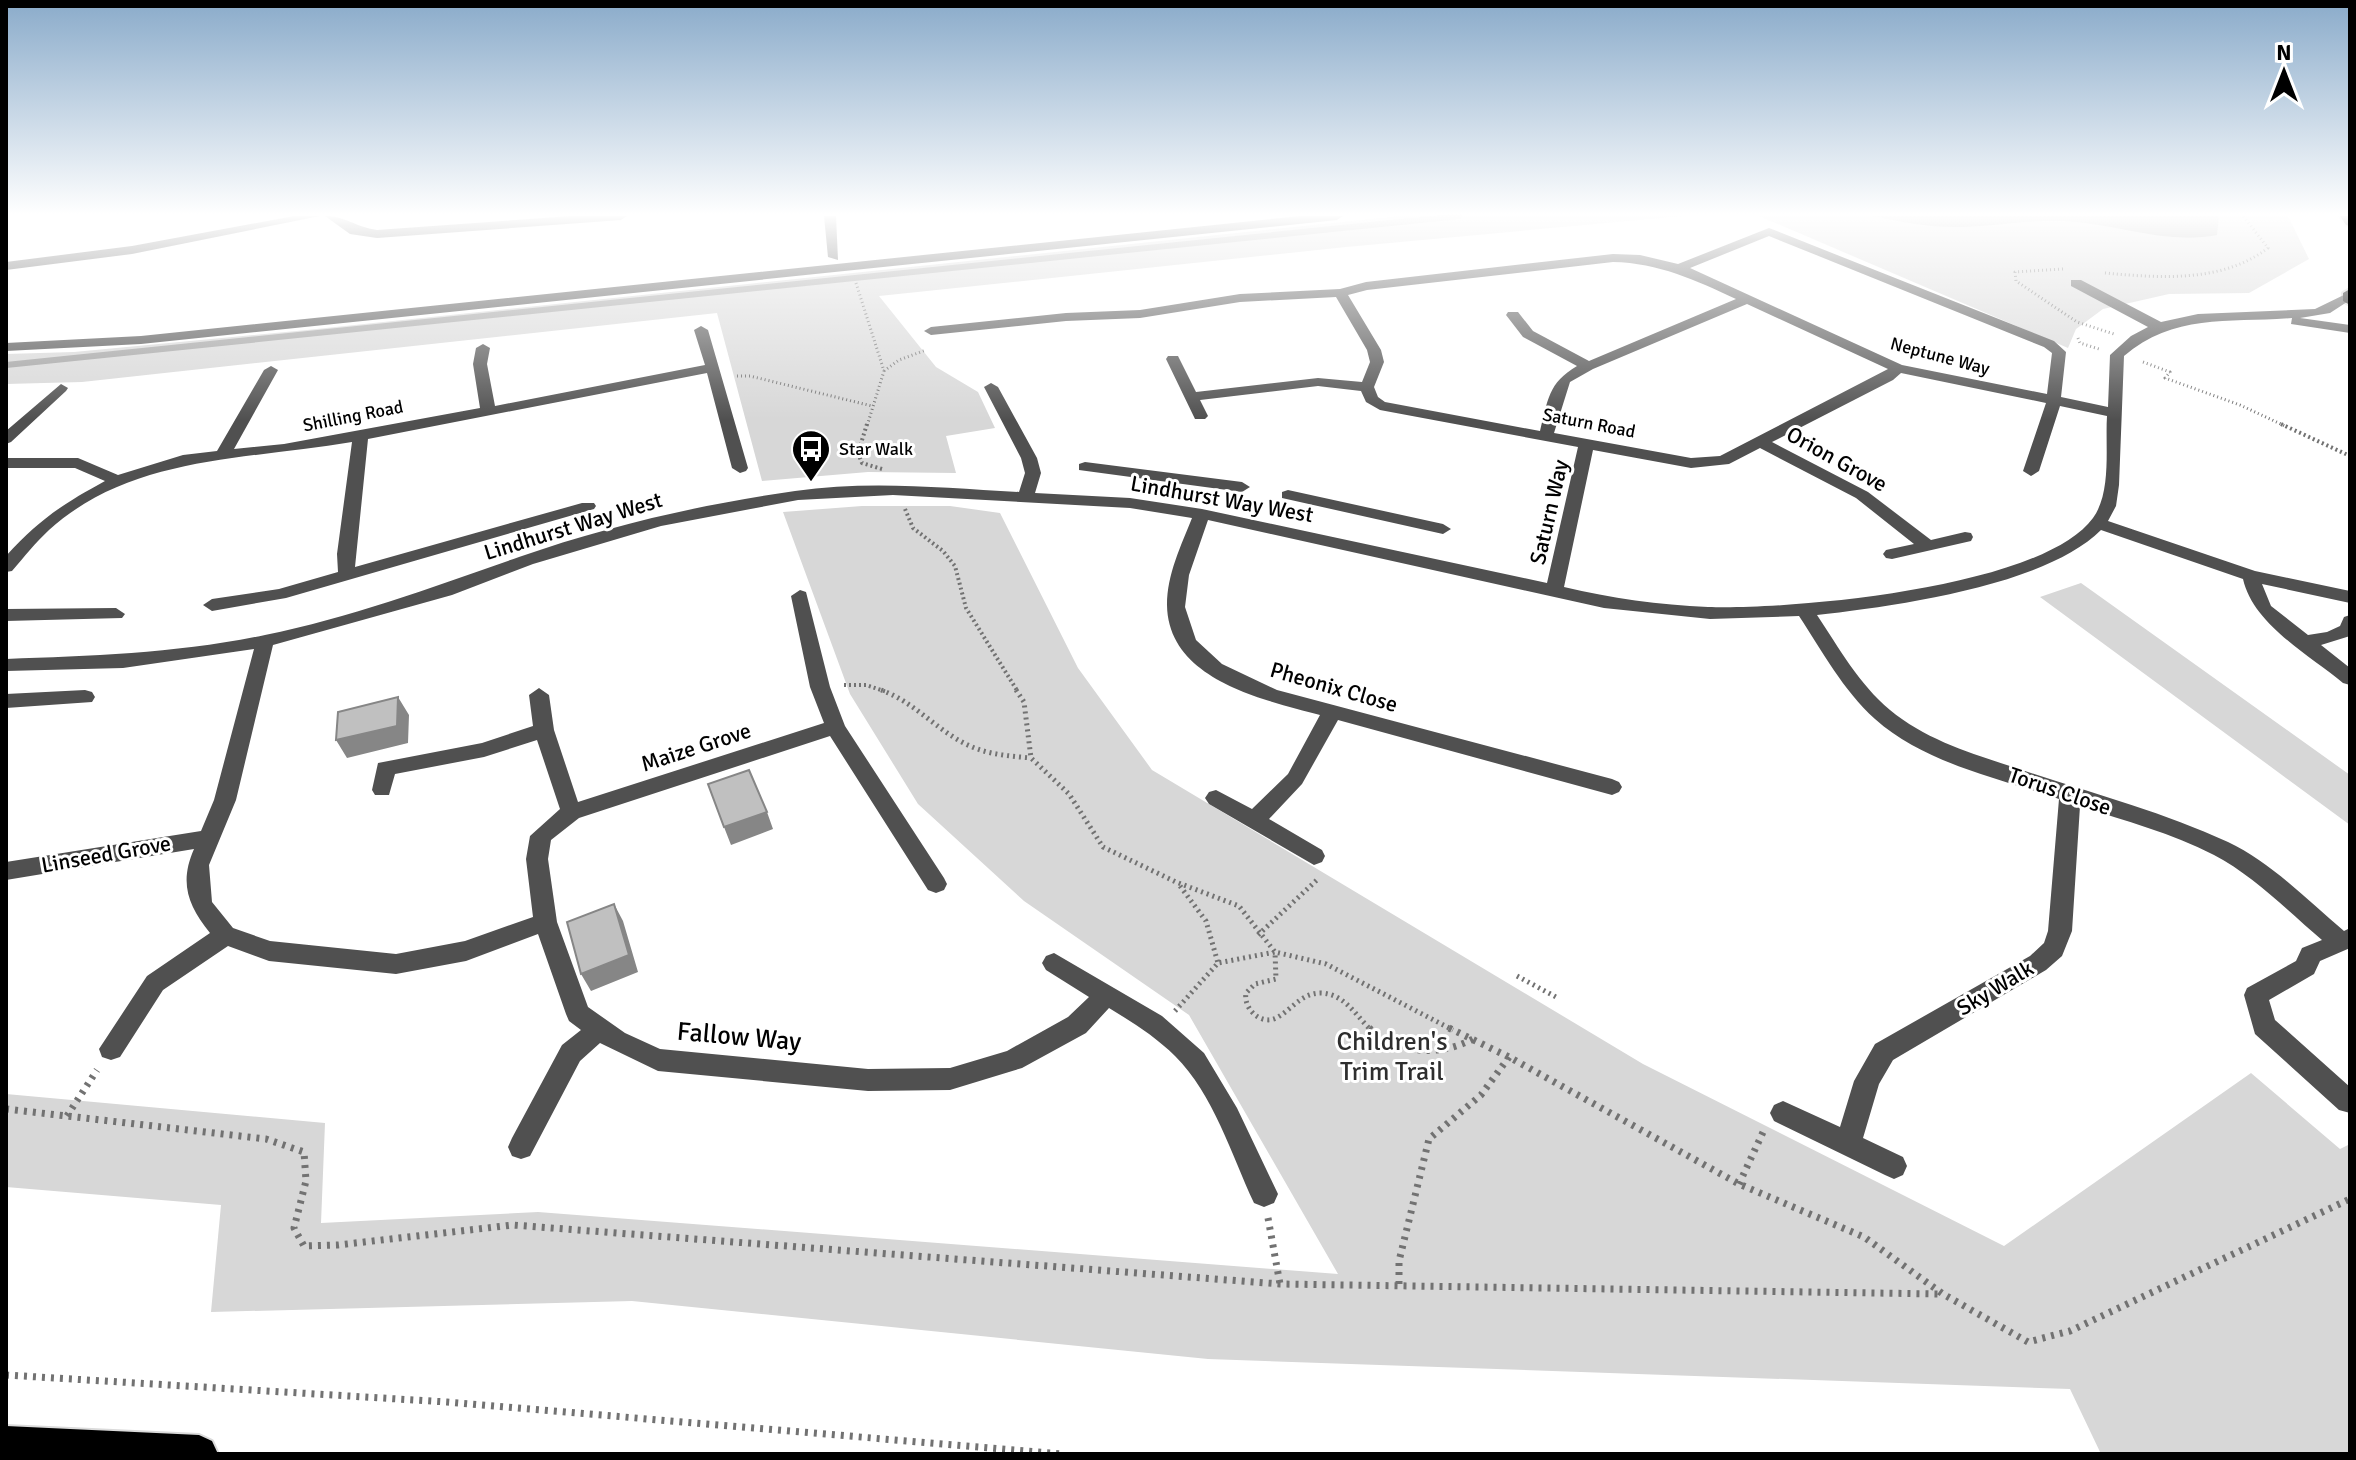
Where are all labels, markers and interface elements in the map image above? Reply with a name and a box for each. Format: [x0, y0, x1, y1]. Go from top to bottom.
north arrow [2244, 32, 2324, 112]
text: N [2276, 39, 2292, 66]
street label: Neptune Way [1888, 332, 1993, 380]
street label: Shilling Road [301, 396, 405, 436]
street label: Saturn Road [1541, 403, 1637, 443]
street label: Orion Grove [1782, 420, 1892, 498]
bus stop icon: Star Walk [790, 428, 832, 483]
place label: Star Walk [839, 438, 913, 460]
street label: Saturn Way [1524, 456, 1574, 567]
street label: Lindhurst Way West [1129, 470, 1316, 528]
street label: Lindhurst Way West [481, 486, 666, 566]
street label: Pheonix Close [1267, 656, 1401, 718]
street label: Maize Grove [638, 717, 754, 777]
street label: Torus Close [2005, 761, 2115, 821]
street label: Linseed Grove [39, 829, 173, 879]
street label: Sky Walk [1952, 955, 2038, 1021]
street label: Fallow Way [676, 1016, 802, 1058]
park label: Children's Trim Trail [1336, 1026, 1448, 1088]

